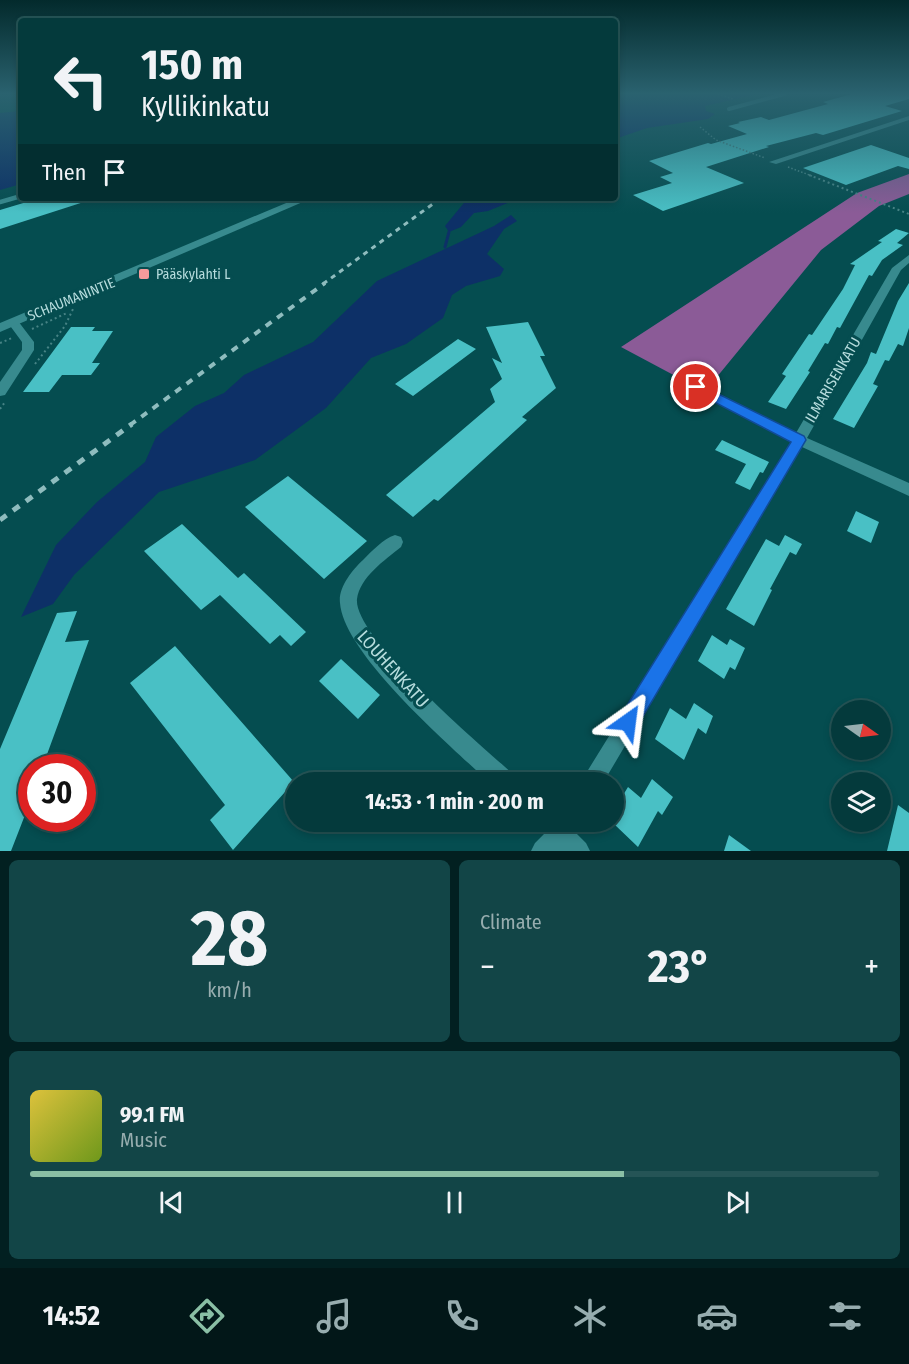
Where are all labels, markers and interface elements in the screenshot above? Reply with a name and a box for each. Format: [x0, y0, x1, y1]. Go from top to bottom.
text: 150 m [141, 40, 243, 90]
icon: left [42, 42, 120, 120]
text: Kyllikinkatu [141, 91, 270, 123]
icon: arrive [98, 156, 131, 189]
text: Then [42, 159, 86, 186]
place label: Pääskylahti L [156, 266, 230, 283]
marker: Pääskylahti L [137, 267, 151, 281]
street label: SCHAUMANINTIE [25, 274, 118, 325]
street label: ILMARISENKATU [801, 334, 865, 426]
pin [670, 361, 721, 412]
icon: arrive [679, 370, 712, 403]
street label: LOUHENKATU [353, 626, 433, 712]
position arrow [596, 690, 660, 754]
north arrow [831, 700, 891, 760]
map controls [831, 700, 891, 832]
speed limit sign: 30 [18, 754, 96, 832]
button: layers [831, 772, 891, 832]
text: 14:53 · 1 min · 200 m [365, 788, 544, 815]
text: 28 [191, 892, 268, 986]
text: Climate [480, 910, 542, 934]
text: 23° [648, 940, 711, 994]
text: − [480, 947, 495, 987]
text: + [864, 947, 879, 987]
text: km/h [207, 978, 252, 1002]
text: 99.1 FM [120, 1101, 184, 1128]
text: Music [120, 1128, 167, 1152]
icon: previous [155, 1186, 188, 1219]
icon: pause [438, 1186, 471, 1219]
icon: next [721, 1186, 754, 1219]
icon: directions [186, 1295, 228, 1337]
icon: music [313, 1295, 355, 1337]
icon: phone [441, 1295, 483, 1337]
icon: climate [569, 1295, 611, 1337]
icon: car [696, 1295, 738, 1337]
icon: filters [824, 1295, 866, 1337]
text: 14:52 [43, 1300, 100, 1332]

